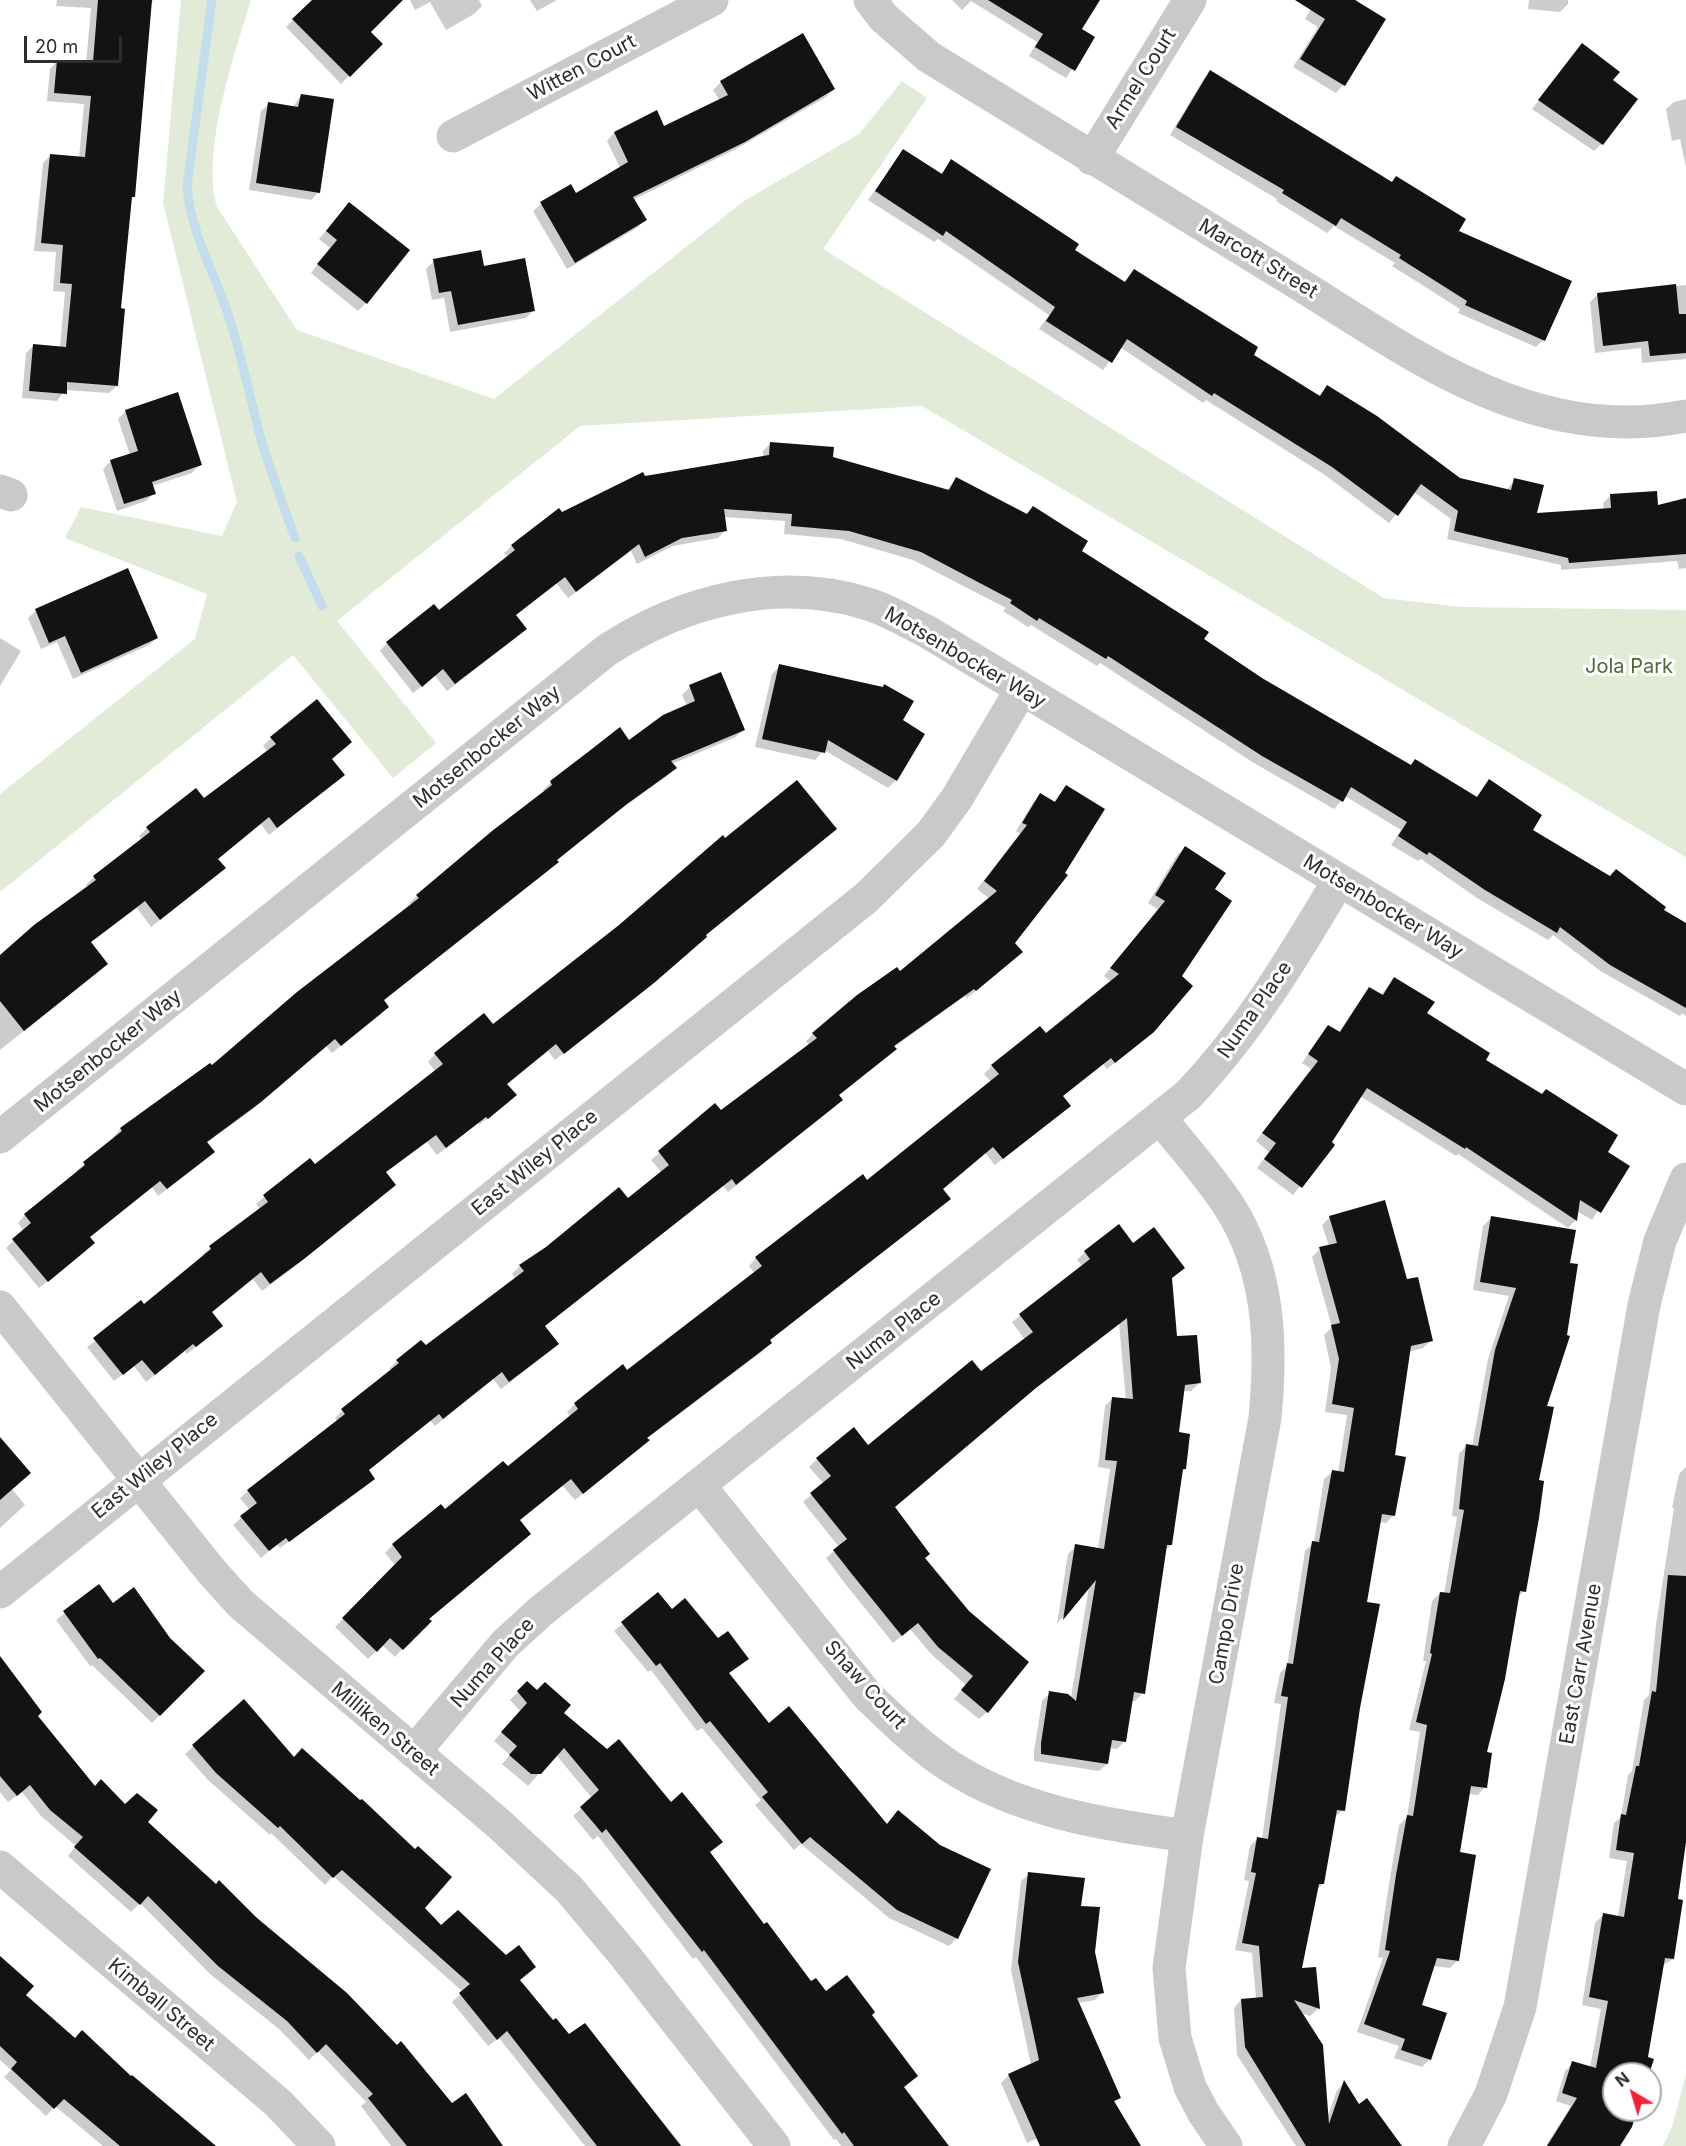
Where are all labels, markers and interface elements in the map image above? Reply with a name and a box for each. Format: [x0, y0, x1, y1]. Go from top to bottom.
scale bar [27, 24, 124, 62]
street label: Armel Court [1101, 24, 1181, 134]
street label: Witten Court [524, 30, 640, 106]
text: 20 m [35, 36, 78, 57]
street label: Marcott Street [1194, 214, 1322, 304]
street label: Motsenbocker Way [880, 602, 1050, 714]
park label: Jola Park [1585, 655, 1673, 679]
street label: Motsenbocker Way [409, 680, 565, 814]
street label: Motsenbocker Way [1299, 850, 1467, 964]
street label: Numa Place [1213, 957, 1297, 1063]
street label: Motsenbocker Way [30, 984, 186, 1118]
street label: East Wiley Place [467, 1105, 603, 1221]
street label: Numa Place [842, 1287, 946, 1375]
street label: East Wiley Place [87, 1408, 223, 1524]
street label: Campo Drive [1205, 1561, 1249, 1687]
street label: East Carr Avenue [1555, 1582, 1607, 1746]
street label: Numa Place [446, 1613, 540, 1713]
street label: Shaw Court [819, 1636, 911, 1734]
street label: Milliken Street [326, 1677, 444, 1781]
street label: Kimball Street [103, 1954, 219, 2056]
north arrow [1602, 2062, 1662, 2122]
text: N [1611, 2068, 1633, 2091]

